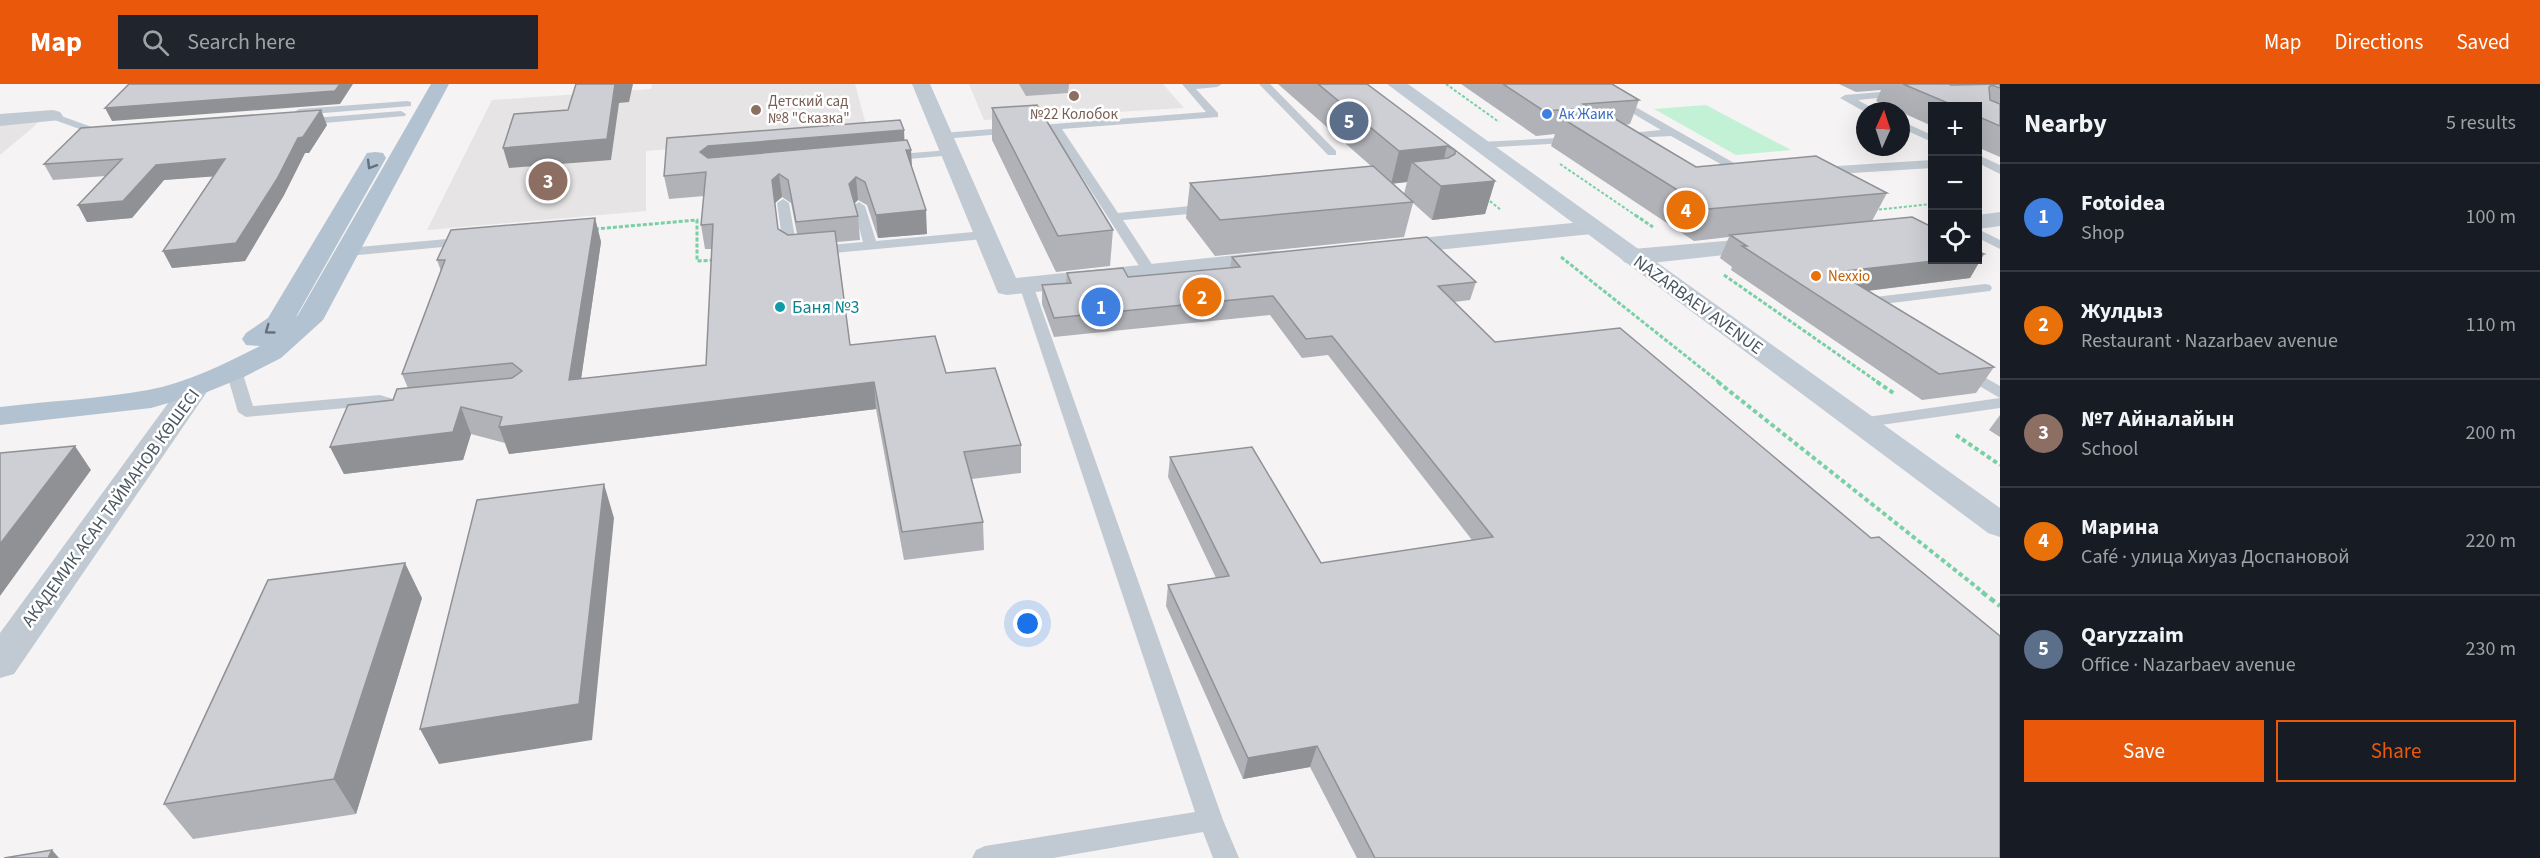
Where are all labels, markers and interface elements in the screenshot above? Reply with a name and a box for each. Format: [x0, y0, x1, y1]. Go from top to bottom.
search box [118, 15, 538, 69]
text: Map [30, 22, 82, 62]
icon: search [139, 26, 172, 59]
text: Search here [187, 26, 296, 58]
text: Map [2264, 27, 2302, 57]
text: Directions [2335, 27, 2423, 57]
text: Saved [2456, 27, 2510, 57]
marker: №22 Колобок [1067, 89, 1081, 103]
place label: Детский сад №8 "Сказка" [768, 91, 850, 129]
pin: 5 [1330, 99, 1368, 144]
north arrow [1856, 102, 1910, 156]
map controls [1928, 102, 1982, 264]
button: + [1928, 102, 1982, 156]
marker: Детский сад №8 "Сказка" [749, 103, 763, 117]
place label: №22 Колобок [1030, 104, 1118, 125]
place label: Ак Жаик [1559, 104, 1614, 125]
text: Nearby [2024, 105, 2107, 142]
marker: Ак Жаик [1540, 107, 1554, 121]
text: 5 results [2446, 109, 2516, 137]
button: − [1928, 156, 1982, 210]
one-way arrow [367, 158, 378, 169]
pin: 3 [528, 158, 568, 204]
text: Fotoidea [2081, 187, 2165, 219]
pin: 4 [1666, 188, 1706, 232]
text: 1 [2038, 203, 2049, 231]
text: 100 m [2466, 203, 2516, 231]
button: locate [1928, 210, 1982, 264]
text: Shop [2081, 219, 2125, 247]
street label: NAZARBAEV AVENUE [1628, 249, 1768, 361]
place label: Nexxio [1828, 266, 1870, 287]
marker: Nexxio [1809, 269, 1823, 283]
pin: 2 [1182, 274, 1222, 320]
pin: 1 [1082, 284, 1120, 330]
place label: Баня №3 [792, 295, 860, 320]
text: Жулдыз [2081, 295, 2163, 327]
marker: Баня №3 [773, 300, 787, 314]
text: 2 [2038, 311, 2049, 339]
text: 110 m [2466, 311, 2516, 339]
one-way arrow [265, 323, 276, 334]
text: Restaurant · Nazarbaev avenue [2081, 327, 2338, 355]
street label: АКАДЕМИК АСАН ТАЙМАНОВ КӨШЕСІ [16, 384, 206, 632]
text: №7 Айналайын [2081, 403, 2234, 435]
text: 3 [2038, 419, 2049, 447]
text: 200 m [2466, 419, 2516, 447]
text: School [2081, 435, 2138, 463]
text: Марина [2081, 511, 2159, 543]
text: 4 [2038, 527, 2049, 555]
text: 220 m [2466, 527, 2516, 555]
text: Café · улица Хиуаз Доспановой [2081, 543, 2350, 571]
your location [1013, 609, 1042, 638]
text: Qaryzzaim [2081, 619, 2184, 651]
text: 5 [2038, 635, 2049, 663]
text: 230 m [2466, 635, 2516, 663]
text: Office · Nazarbaev avenue [2081, 651, 2296, 679]
button: Save [2024, 720, 2264, 782]
button: Share [2276, 720, 2516, 782]

